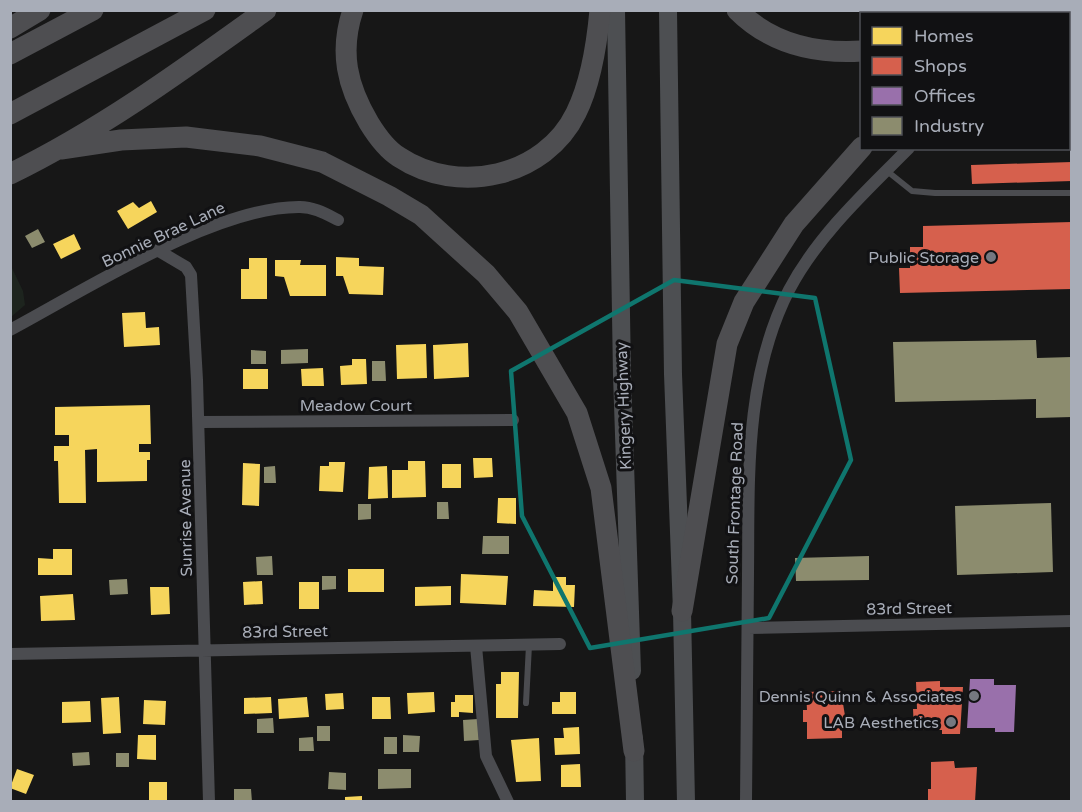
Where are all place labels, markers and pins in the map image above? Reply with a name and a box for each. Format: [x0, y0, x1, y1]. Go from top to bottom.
place label: Public Storage [868, 248, 979, 268]
marker: Public Storage [984, 250, 998, 264]
place label: Dennis Quinn & Associates [759, 687, 962, 707]
marker: Dennis Quinn & Associates [967, 689, 981, 703]
place label: LAB Aesthetics [823, 713, 939, 733]
marker: LAB Aesthetics [944, 715, 958, 729]

